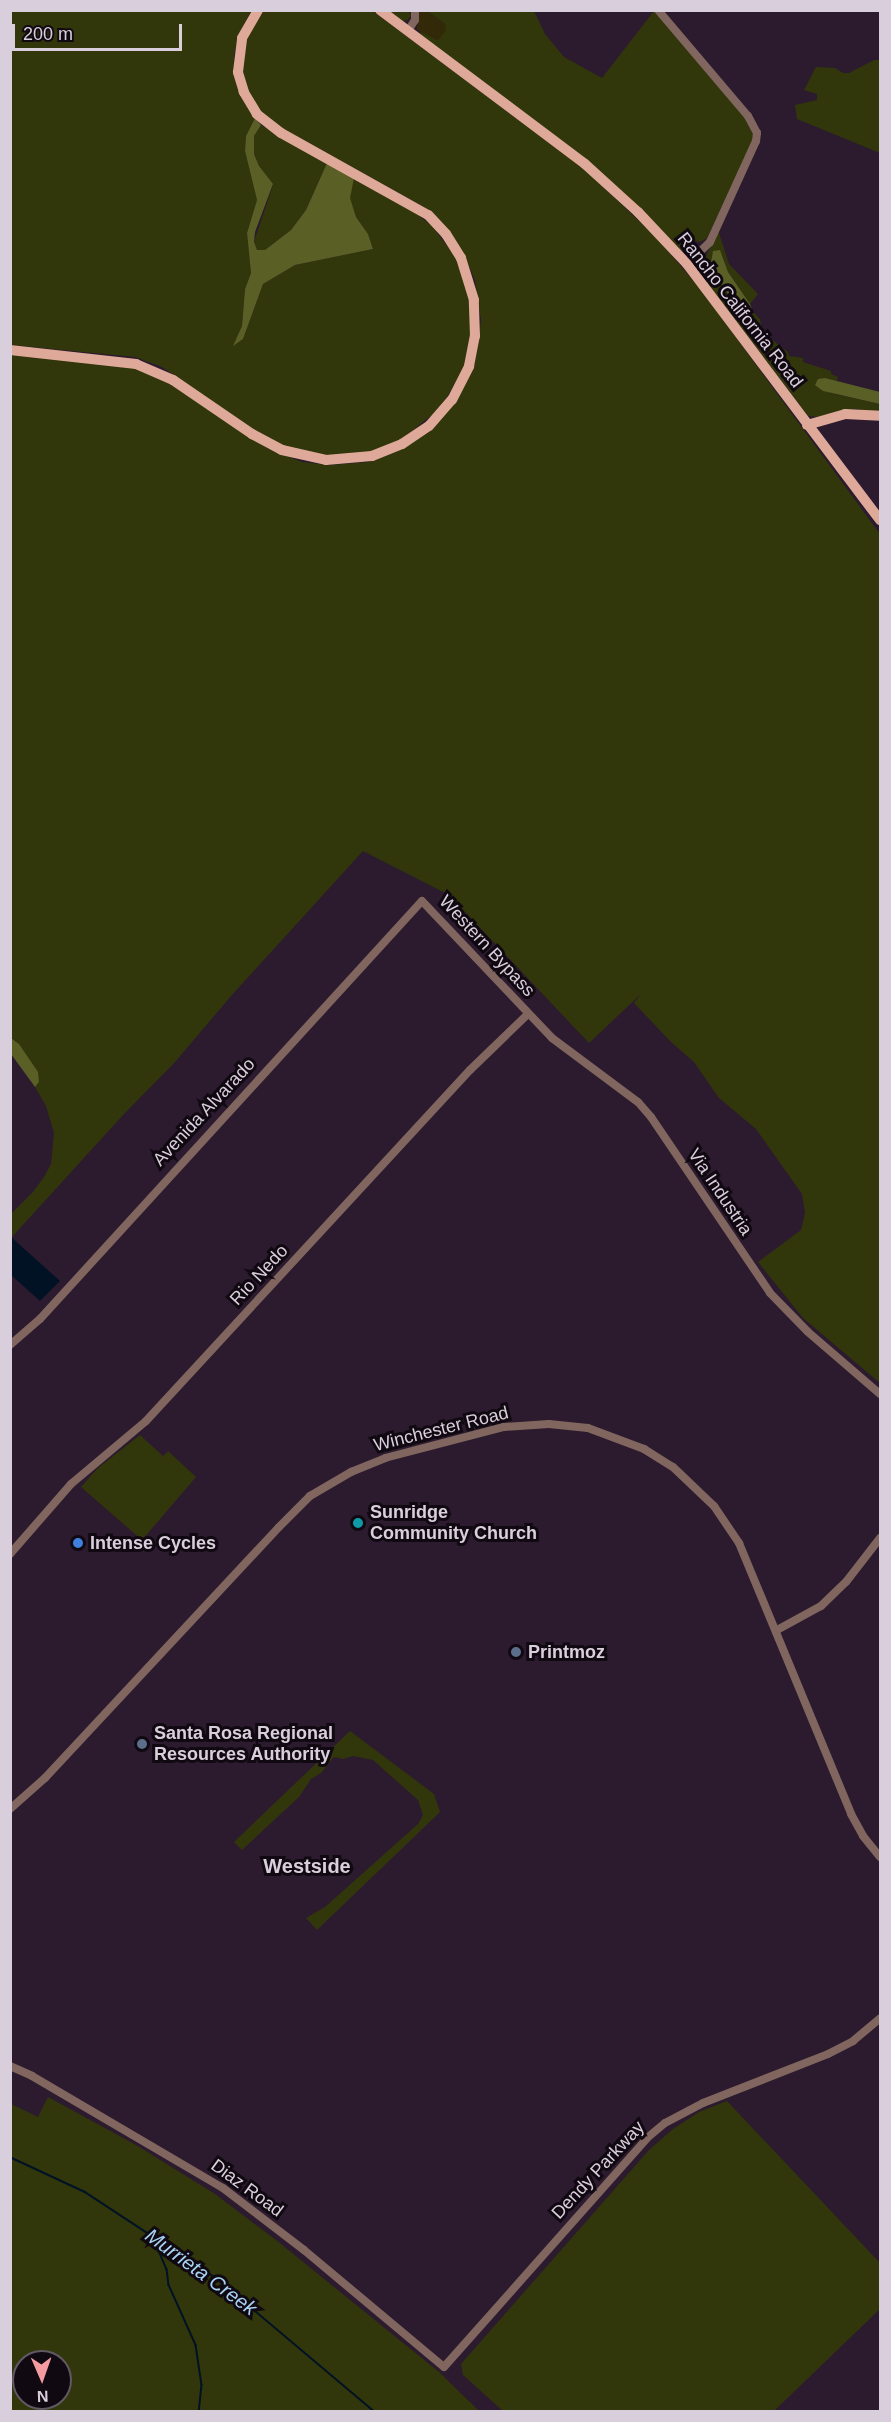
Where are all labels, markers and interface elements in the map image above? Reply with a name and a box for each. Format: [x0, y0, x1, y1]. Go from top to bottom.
scale bar [15, 12, 184, 50]
text: 200 m [23, 24, 73, 44]
street label: Rancho California Road [673, 228, 807, 392]
street label: Western Bypass [435, 891, 539, 1001]
street label: Avenida Alvarado [148, 1053, 260, 1171]
street label: Via Industria [683, 1145, 757, 1239]
street label: Rio Nedo [226, 1240, 292, 1310]
street label: Winchester Road [371, 1402, 511, 1456]
place label: Sunridge Community Church [370, 1502, 537, 1544]
marker: Sunridge Community Church [351, 1516, 365, 1530]
place label: Intense Cycles [90, 1532, 216, 1554]
marker: Intense Cycles [71, 1536, 85, 1550]
place label: Printmoz [528, 1641, 605, 1663]
marker: Printmoz [509, 1645, 523, 1659]
place label: Santa Rosa Regional Resources Authority [154, 1723, 333, 1766]
marker: Santa Rosa Regional Resources Authority [135, 1737, 149, 1751]
district label: Westside [263, 1854, 351, 1878]
street label: Dendy Parkway [547, 2117, 649, 2223]
street label: Diaz Road [207, 2155, 287, 2221]
water label: Murrieta Creek [140, 2223, 262, 2321]
north arrow [12, 2350, 72, 2410]
text: N [37, 2388, 49, 2405]

